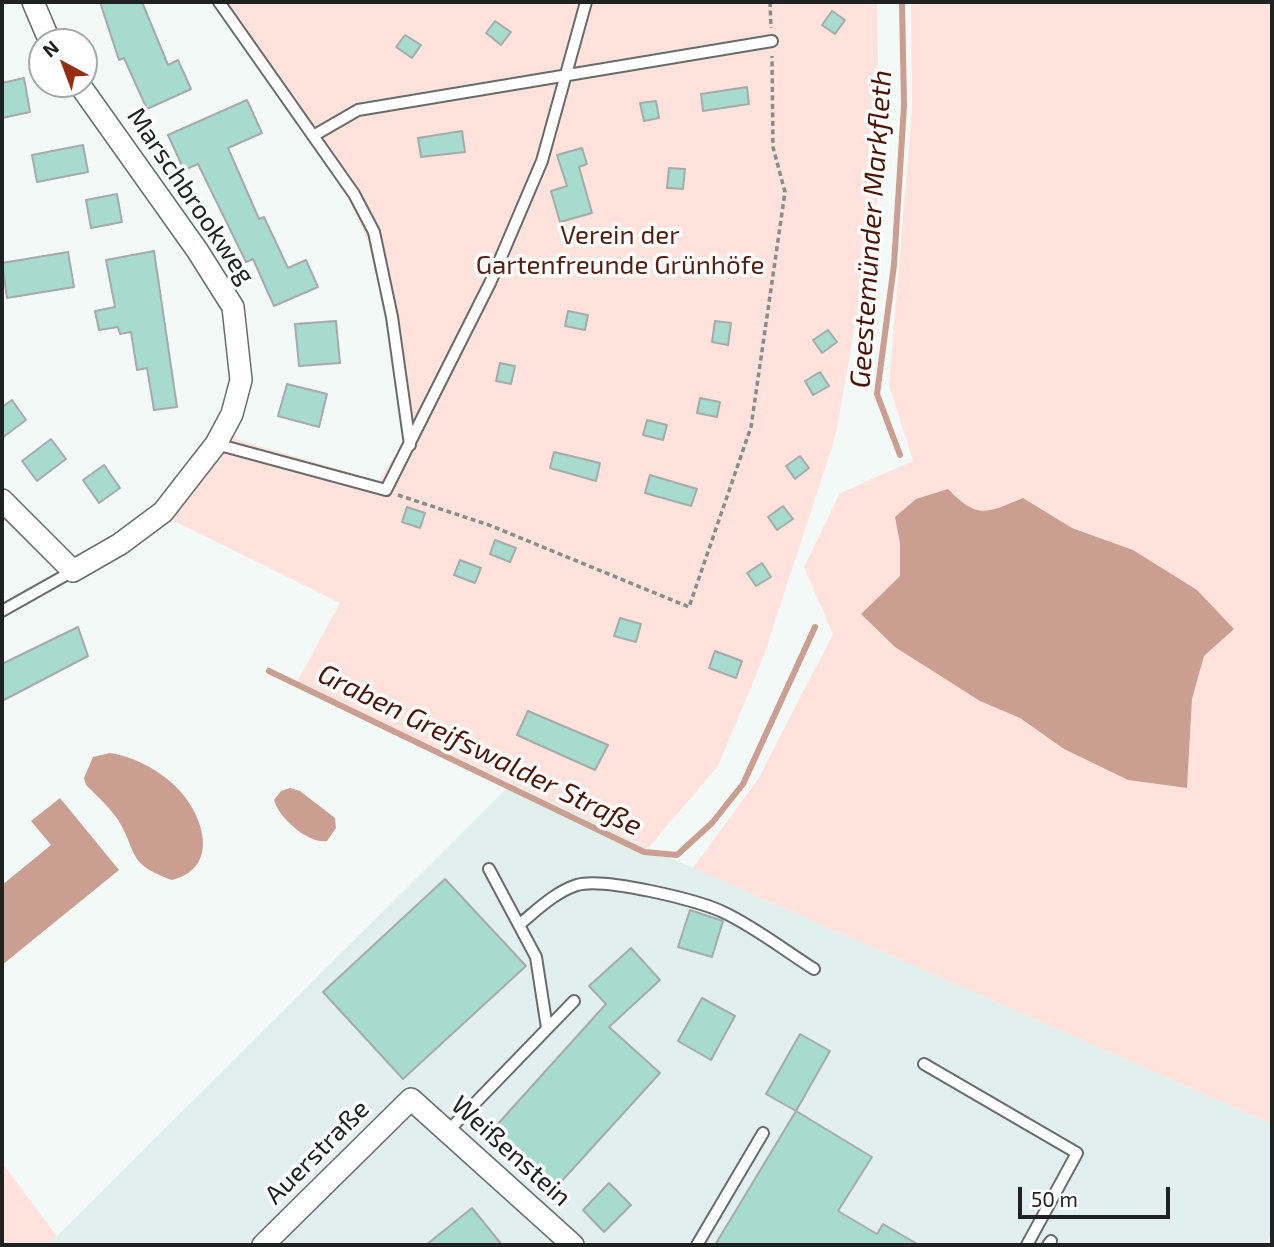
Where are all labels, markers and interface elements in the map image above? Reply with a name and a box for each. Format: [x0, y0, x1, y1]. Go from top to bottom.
north arrow [28, 28, 98, 98]
text: N [37, 35, 63, 61]
water label: Geestemünder Markfleth [843, 69, 899, 389]
street label: Marschbrookweg [120, 102, 262, 290]
park label: Verein der Gartenfreunde Grünhöfe [476, 219, 764, 280]
water label: Graben Greifswalder Straße [313, 657, 647, 843]
street label: Weißenstein [445, 1089, 577, 1213]
street label: Auerstraße [258, 1093, 376, 1211]
scale bar [1022, 1174, 1174, 1218]
text: 50 m [1031, 1186, 1078, 1211]

